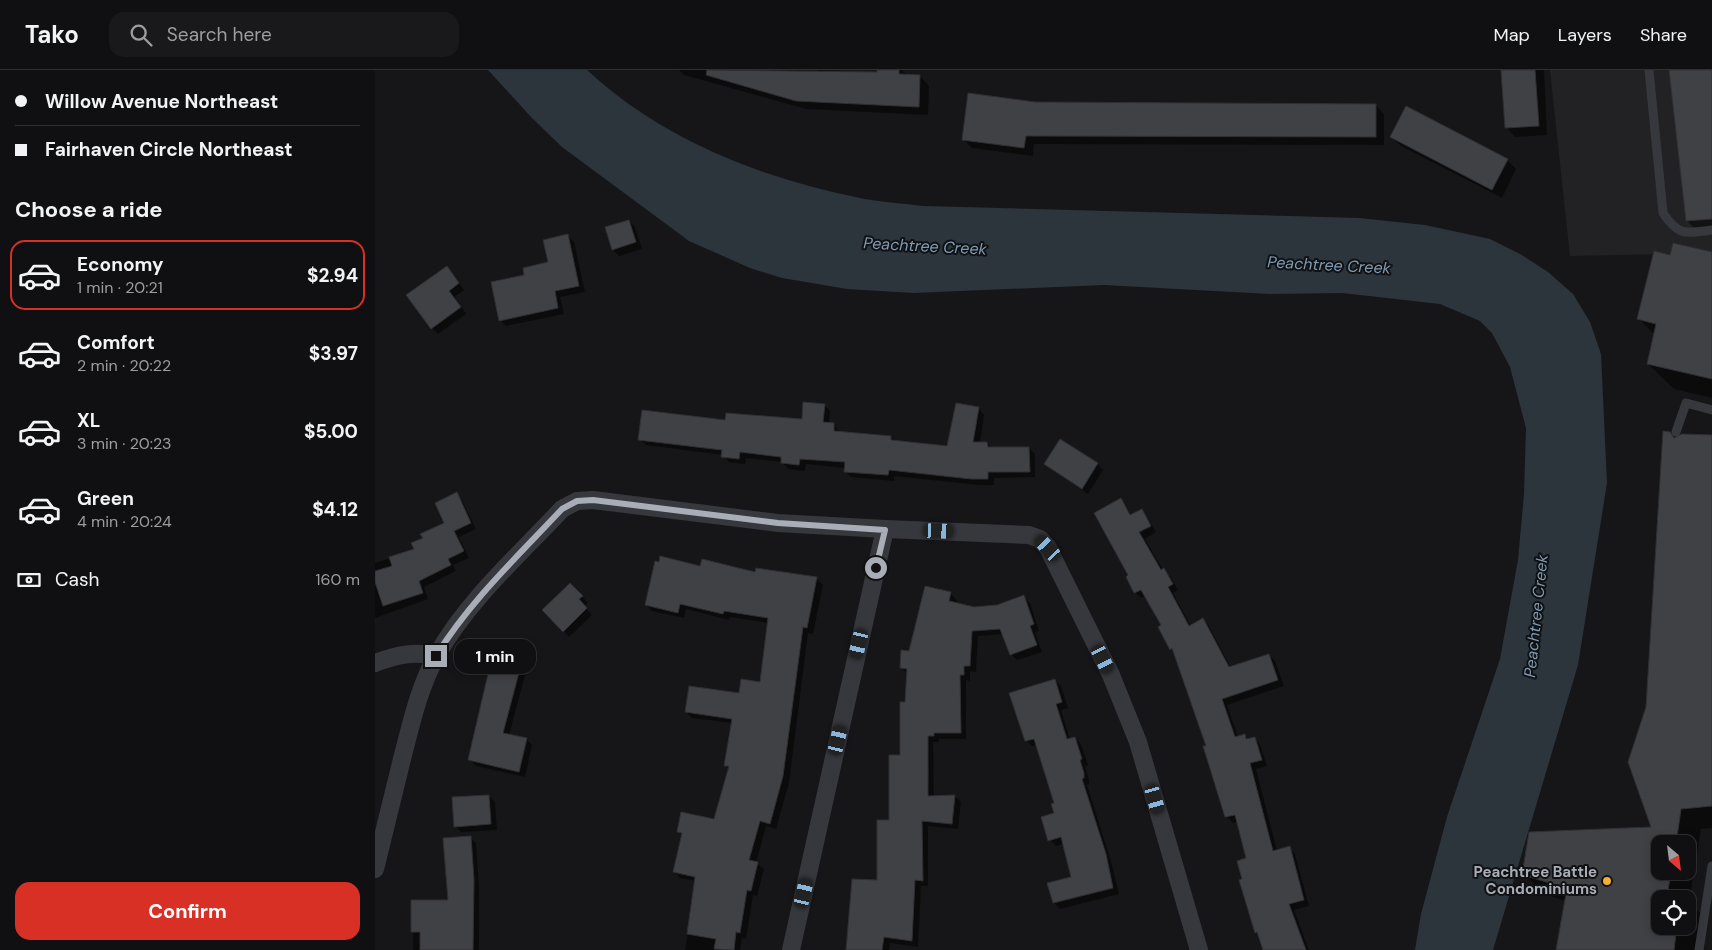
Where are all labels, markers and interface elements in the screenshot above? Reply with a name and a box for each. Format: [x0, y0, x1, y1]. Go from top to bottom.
search box [109, 12, 459, 57]
text: Tako [25, 19, 79, 50]
icon: search [127, 21, 155, 49]
text: Search here [167, 22, 272, 47]
text: Map [1494, 23, 1530, 47]
text: Layers [1558, 23, 1612, 47]
text: Share [1640, 23, 1687, 47]
text: Willow Avenue Northeast [45, 89, 278, 114]
text: Fairhaven Circle Northeast [45, 137, 293, 162]
text: Choose a ride [15, 195, 163, 224]
water label: Peachtree Creek [863, 232, 988, 260]
water label: Peachtree Creek [1267, 251, 1392, 279]
text: Economy [77, 252, 164, 277]
icon: car [17, 253, 62, 298]
text: $2.94 [307, 263, 358, 288]
text: 1 min · 20:21 [77, 277, 163, 298]
text: Comfort [77, 330, 155, 355]
icon: car [17, 331, 62, 376]
text: $3.97 [309, 341, 358, 366]
text: 2 min · 20:22 [77, 355, 171, 376]
text: XL [77, 408, 100, 433]
icon: car [17, 409, 62, 454]
text: $5.00 [304, 419, 358, 444]
text: 3 min · 20:23 [77, 433, 172, 454]
text: Green [77, 486, 134, 511]
icon: car [17, 487, 62, 532]
text: $4.12 [312, 497, 358, 522]
text: 4 min · 20:24 [77, 511, 172, 532]
car [923, 523, 954, 539]
car [1032, 532, 1063, 564]
water label: Peachtree Creek [1519, 553, 1553, 679]
route start [865, 557, 887, 579]
icon: cash [15, 566, 43, 594]
text: Cash [55, 567, 99, 592]
text: 160 m [316, 569, 360, 590]
car [848, 628, 869, 660]
callout: 1 min [453, 638, 536, 674]
car [1089, 642, 1116, 676]
route end [425, 645, 447, 667]
text: 1 min [476, 646, 514, 667]
car [827, 724, 848, 756]
car [1143, 783, 1166, 815]
north arrow [1651, 835, 1696, 880]
map controls [1651, 835, 1696, 935]
place label: Peachtree Battle Condominiums [1474, 862, 1597, 899]
marker: Peachtree Battle Condominiums [1601, 875, 1613, 887]
car [793, 877, 814, 909]
button: Confirm [15, 882, 360, 940]
button: locate [1651, 890, 1696, 935]

